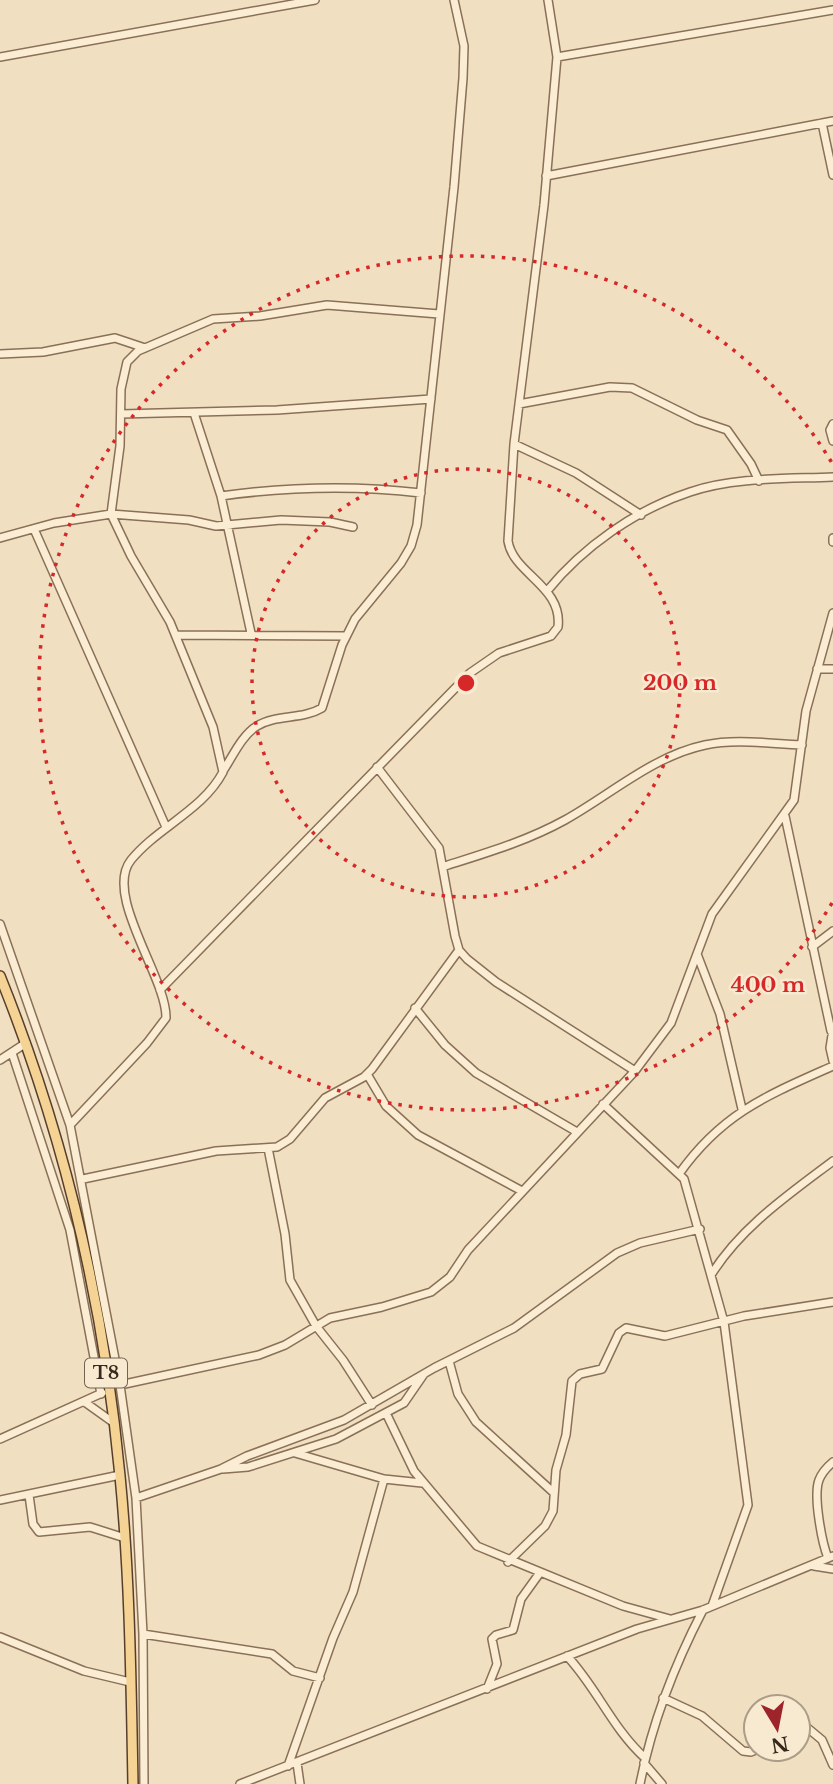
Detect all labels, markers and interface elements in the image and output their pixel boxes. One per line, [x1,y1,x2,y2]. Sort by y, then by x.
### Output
text: 200 m [643,670,717,696]
centre of rings [454,671,478,695]
text: 400 m [731,972,805,998]
road number: T8 [85,1358,127,1388]
north arrow [742,1693,812,1763]
text: N [769,1731,791,1757]

